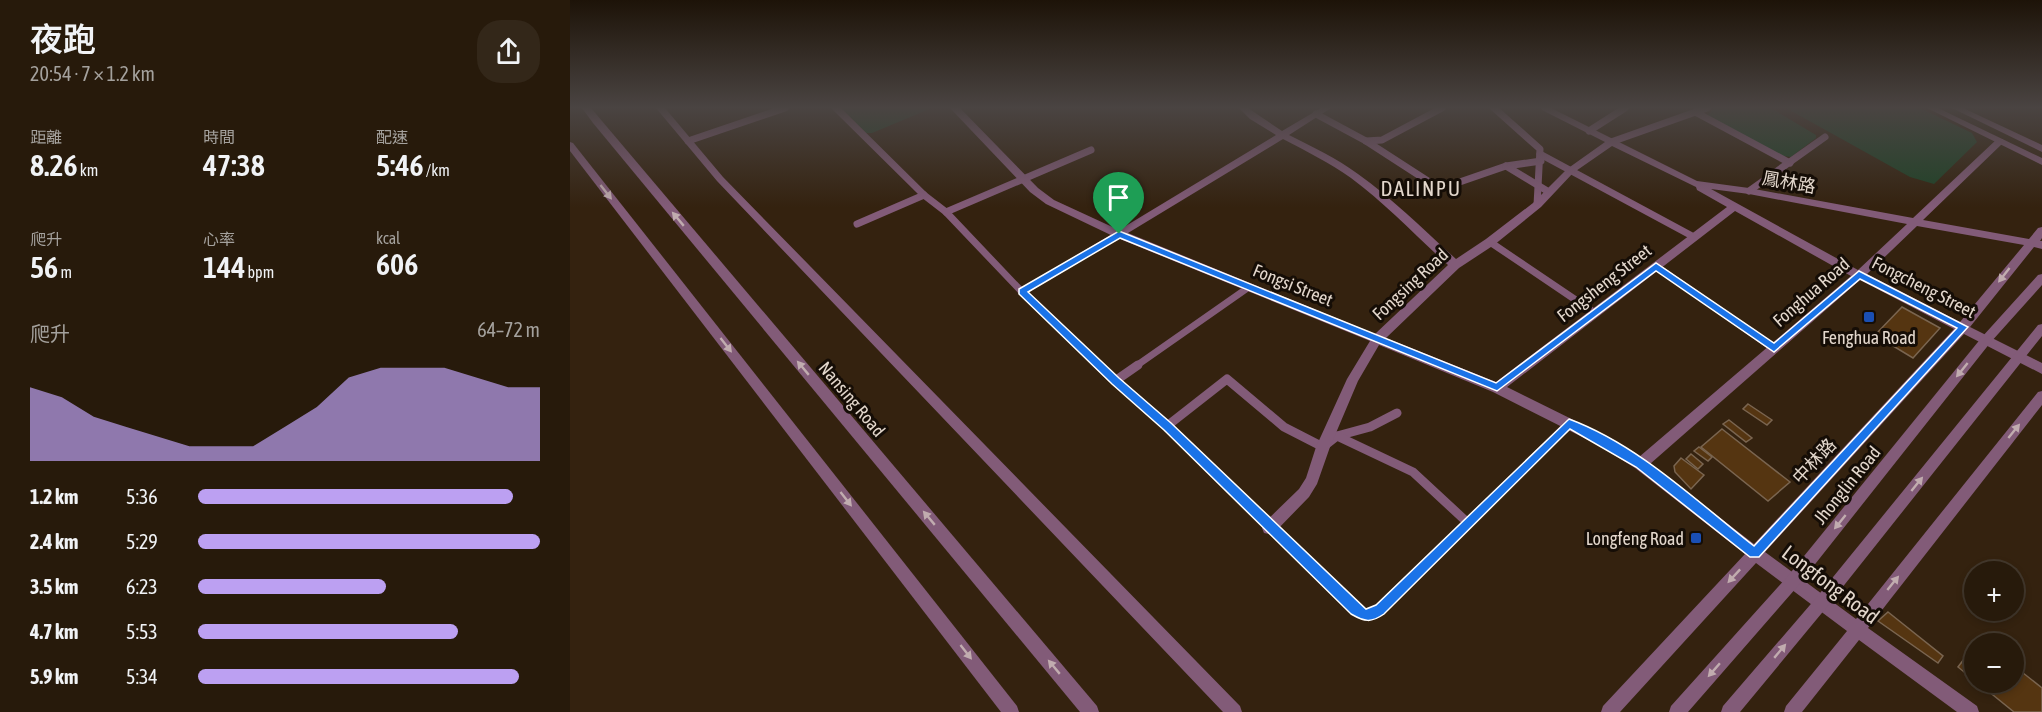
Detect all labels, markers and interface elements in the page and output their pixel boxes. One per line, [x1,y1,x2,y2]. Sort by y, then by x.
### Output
text: 夜跑 [30,20,96,58]
button: share [477,20,540,83]
text: 20:54 · 7 × 1.2 km [30,62,155,85]
text: 距離 [30,128,62,146]
text: 時間 [203,128,235,146]
text: 配速 [376,128,408,146]
text: 8.26 [30,148,78,182]
text: 47:38 [203,148,265,182]
text: 5:46 [376,148,424,182]
text: km [78,161,98,179]
text: /km [424,161,450,179]
street label: 鳳林路 [1761,167,1817,197]
pin [1093,172,1144,234]
district label: DALINPU [1380,176,1462,200]
icon: arrive [1102,181,1135,214]
one-way arrow [600,183,612,199]
one-way arrow [672,212,685,227]
text: kcal [376,229,400,247]
text: 爬升 [30,230,62,248]
text: 心率 [203,230,235,248]
street label: Fongsheng Street [1553,240,1655,326]
street label: Fongsing Road [1368,244,1452,324]
text: 606 [376,247,418,281]
text: 56 [30,250,58,284]
text: 144 [203,250,245,284]
street label: Fongcheng Street [1869,252,1979,322]
street label: Fonghua Road [1768,253,1854,331]
street label: Fongsi Street [1250,259,1336,311]
text: m [58,263,72,281]
text: bpm [245,263,274,281]
one-way arrow [1999,268,2011,283]
marker: Fenghua Road [1862,310,1876,324]
text: 64–72 m [477,318,540,341]
text: 爬升 [30,322,70,345]
place label: Fenghua Road [1822,327,1916,348]
one-way arrow [719,338,731,353]
street label: Nansing Road [815,357,889,441]
one-way arrow [797,360,810,376]
one-way arrow [1956,362,1969,378]
one-way arrow [2008,423,2020,438]
street label: 中林路 [1788,434,1840,488]
street label: Jhonglin Road [1809,442,1885,528]
one-way arrow [1910,477,1923,492]
text: 1.2 km [30,485,78,508]
text: 5:36 [126,485,158,508]
one-way arrow [840,491,853,507]
one-way arrow [922,510,935,526]
one-way arrow [1833,514,1846,530]
place label: Longfeng Road [1586,528,1684,549]
text: 2.4 km [30,530,78,553]
text: 5:29 [126,530,158,553]
marker: Longfeng Road [1689,531,1703,545]
street label: Longfong Road [1778,540,1884,628]
map controls [1964,561,2024,693]
button: + [1964,561,2024,621]
one-way arrow [1727,569,1741,583]
text: 3.5 km [30,575,78,598]
text: 6:23 [126,575,158,598]
one-way arrow [1886,575,1899,591]
text: 4.7 km [30,620,78,643]
text: 5:53 [126,620,158,643]
button: − [1964,633,2024,693]
one-way arrow [1774,643,1787,659]
one-way arrow [960,645,972,660]
one-way arrow [1048,660,1061,675]
one-way arrow [1707,662,1720,678]
text: 5.9 km [30,665,78,688]
text: 5:34 [126,665,158,688]

